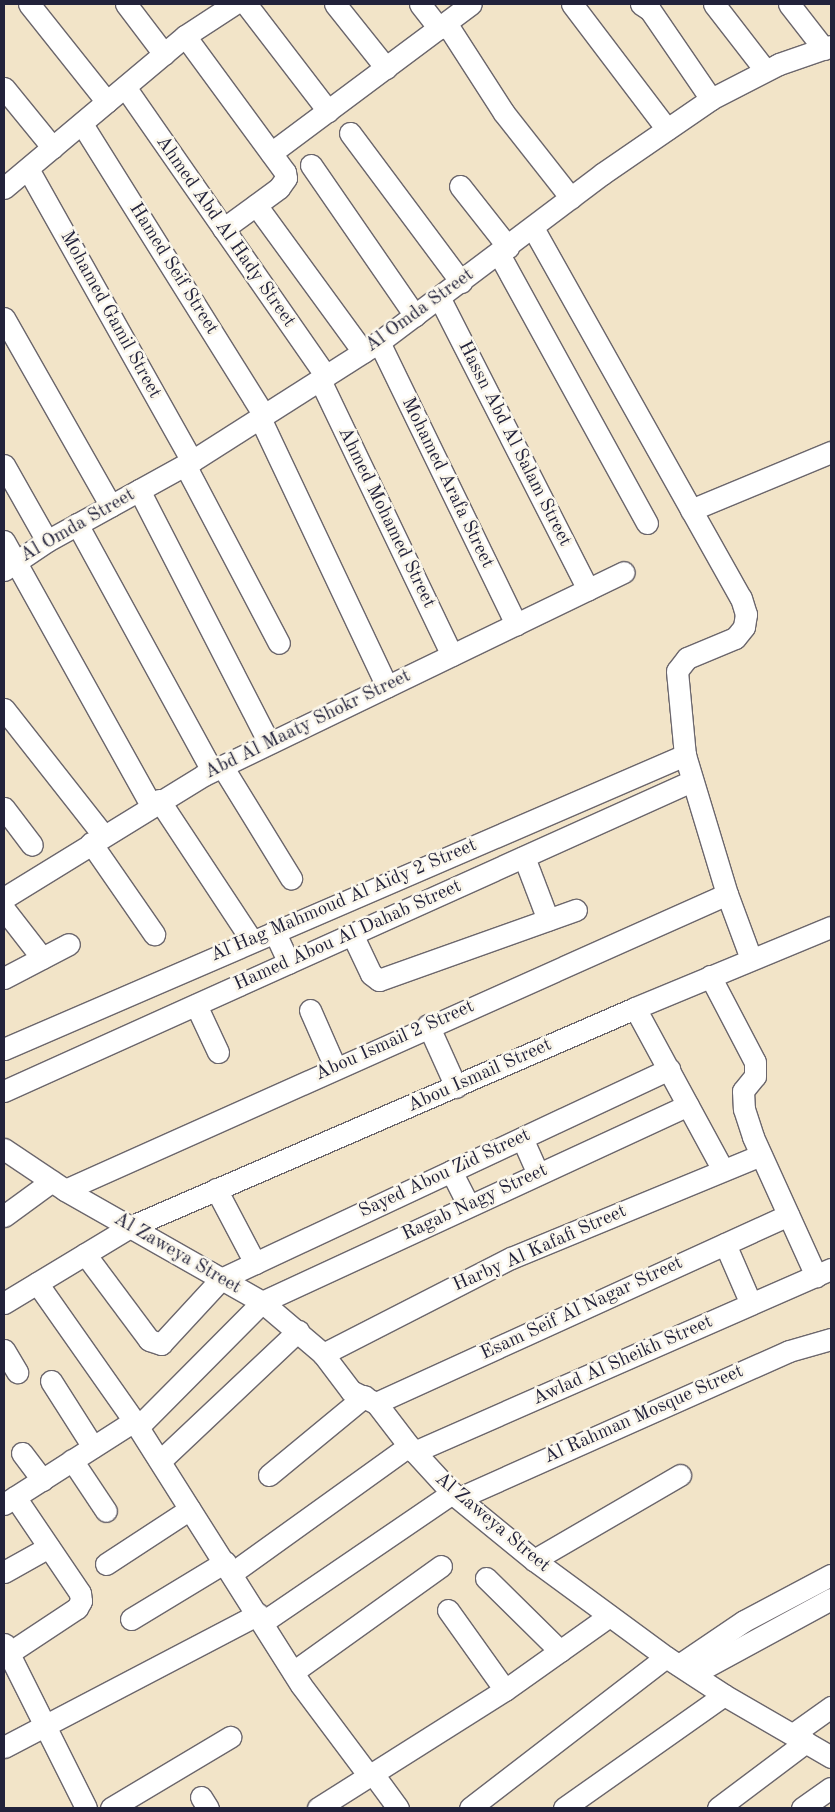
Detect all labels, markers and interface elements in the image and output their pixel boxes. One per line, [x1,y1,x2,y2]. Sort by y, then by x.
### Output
street label: Ahmed Abd Al Hady Street [150,132,300,332]
street label: Hamed Seif Street [123,199,223,339]
street label: Mohamed Gamil Street [54,227,166,403]
street label: Al Omda Street [361,264,479,358]
street label: Hassn Abd Al Salam Street [452,338,576,550]
street label: Mohamed Arafa Street [396,394,498,572]
street label: Ahmed Mohamed Street [332,424,440,612]
street label: Al Omda Street [17,484,139,568]
street label: Abd Al Maaty Shokr Street [201,665,415,785]
street label: Al Hag Mahmoud Al Aidy 2 Street [207,834,481,968]
street label: Hamed Abou Al Dahab Street [231,875,465,997]
street label: Abou Ismail 2 Street [312,996,478,1086]
street label: Abou Ismail Street [404,1034,556,1118]
street label: Sayed Abou Zid Street [356,1124,534,1224]
street label: Ragab Nagy Street [399,1159,551,1247]
street label: Harby Al Kafafi Street [450,1200,630,1298]
street label: Al Zaweya Street [109,1208,245,1300]
street label: Esam Seif Al Nagar Street [477,1252,687,1366]
street label: Awlad Al Sheikh Street [529,1311,717,1411]
street label: Al Rahman Mosque Street [541,1361,747,1469]
street label: Al Zaweya Street [430,1468,554,1578]

